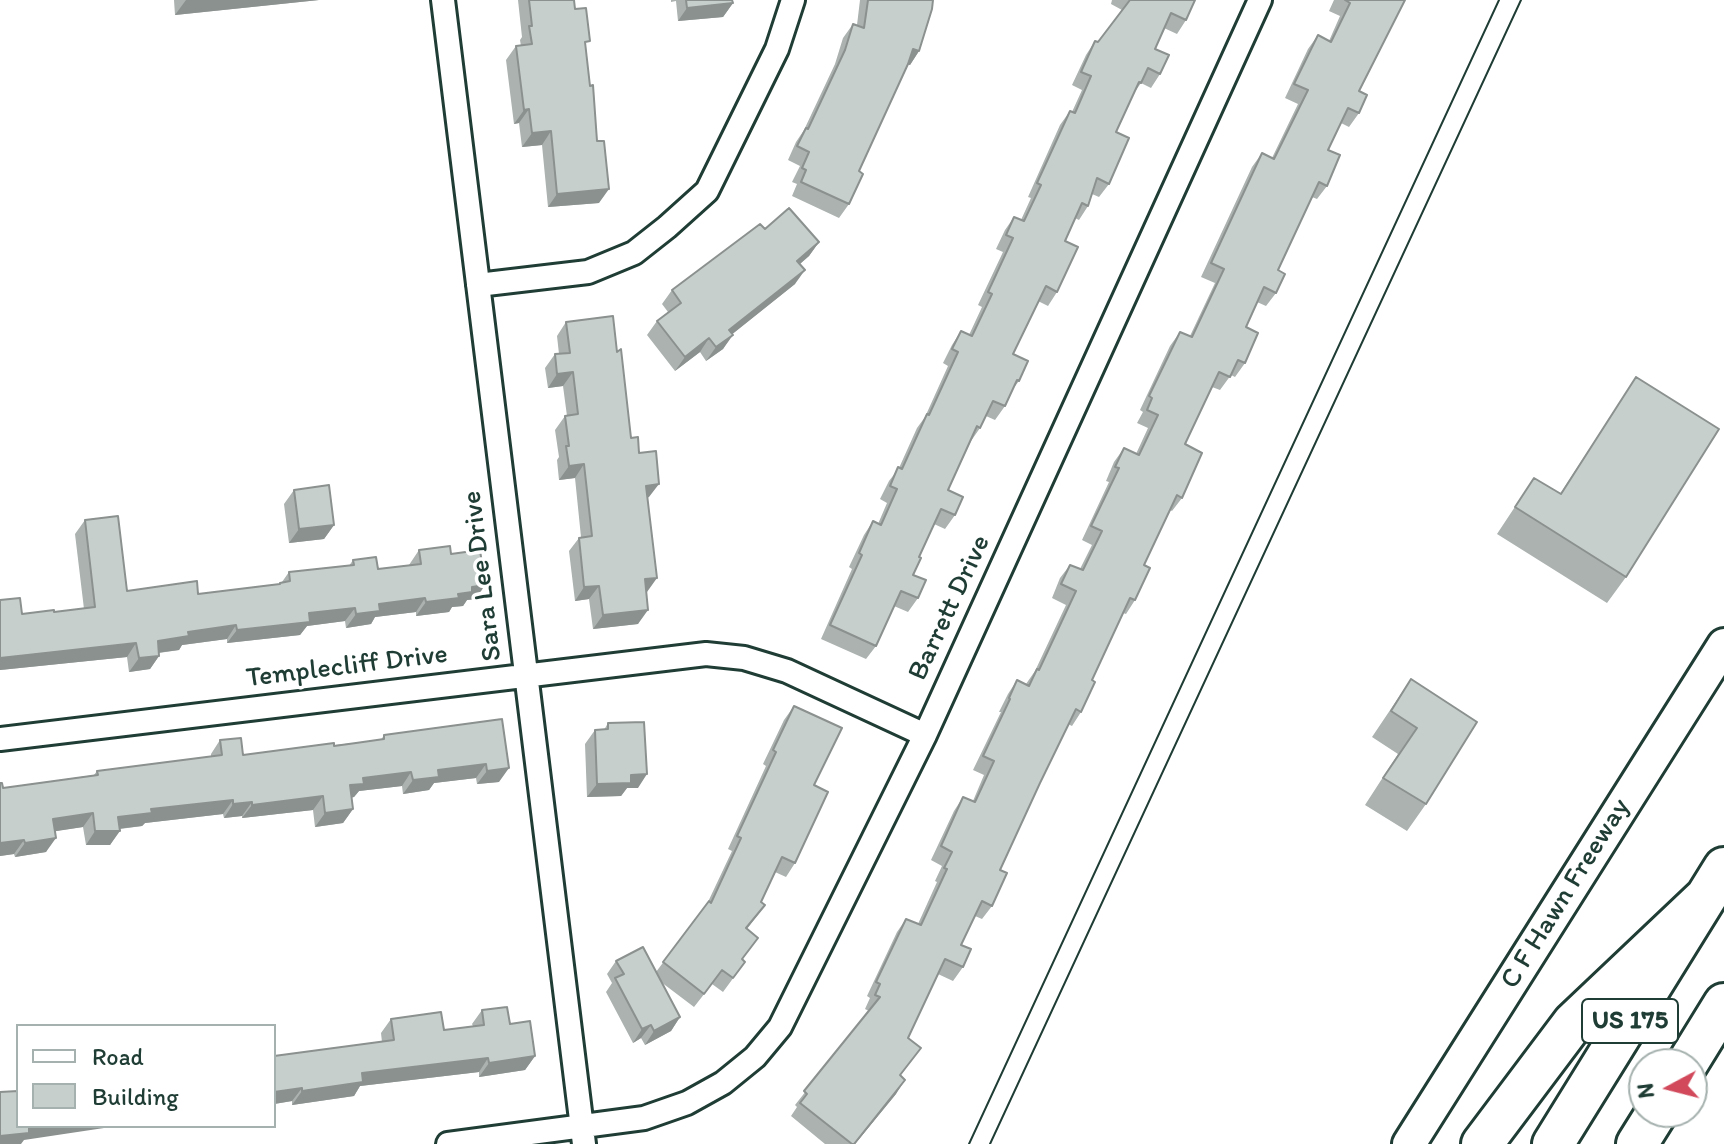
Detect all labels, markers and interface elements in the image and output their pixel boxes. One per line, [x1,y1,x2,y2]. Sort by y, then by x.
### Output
street label: Sara Lee Drive [456,489,510,663]
street label: Barrett Drive [902,530,998,686]
street label: Templecliff Drive [244,638,450,696]
street label: C F Hawn Freeway [1494,793,1638,995]
road number: US 175 [1582,999,1678,1043]
legend [16,1024,276,1128]
text: Road [92,1042,144,1071]
north arrow [1628,1048,1708,1128]
text: Building [92,1082,179,1111]
text: N [1631,1082,1660,1100]

